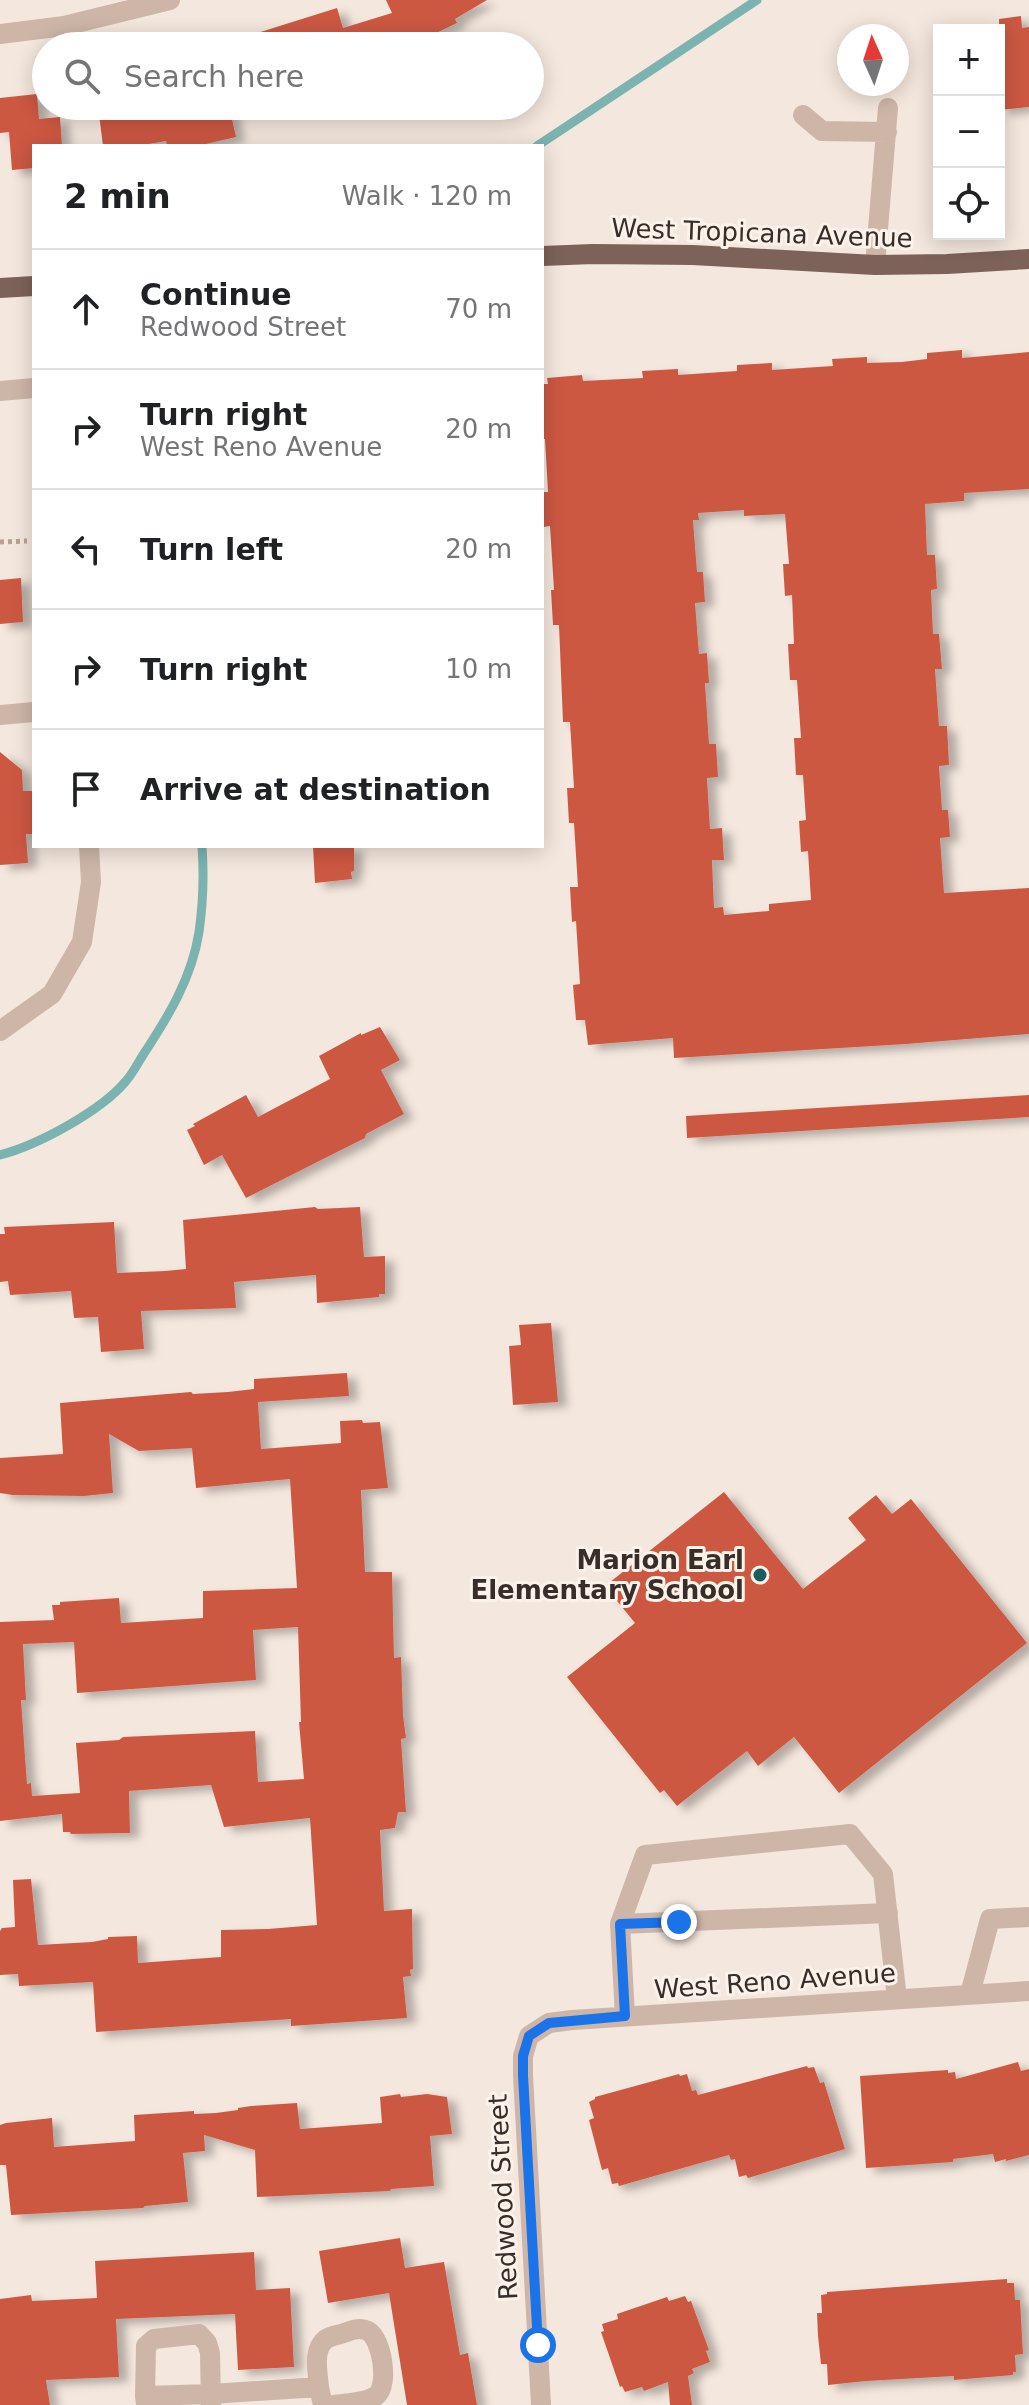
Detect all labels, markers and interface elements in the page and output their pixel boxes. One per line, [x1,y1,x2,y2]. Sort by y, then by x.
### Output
north arrow [837,24,909,96]
map controls [933,24,1005,240]
button: + [933,24,1005,96]
search box [32,32,544,120]
icon: search [60,54,104,98]
text: Search here [124,59,304,94]
button: − [933,96,1005,168]
button: locate [933,168,1005,240]
text: 2 min [64,176,171,216]
text: Walk · 120 m [342,181,512,211]
street label: West Tropicana Avenue [611,213,913,253]
text: Continue [140,277,292,312]
icon: ahead [64,287,108,331]
text: 70 m [445,294,512,324]
text: Redwood Street [140,312,346,342]
text: Turn right [140,397,307,432]
icon: right [64,407,108,451]
text: 20 m [445,414,512,444]
text: West Reno Avenue [140,432,382,462]
icon: left [64,527,108,571]
text: Turn left [140,532,283,567]
text: 20 m [445,534,512,564]
icon: right [64,647,108,691]
text: Turn right [140,652,307,687]
text: 10 m [445,654,512,684]
icon: arrive [64,767,108,811]
text: Arrive at destination [140,772,491,807]
place label: Marion Earl Elementary School [470,1545,744,1605]
marker: Marion Earl Elementary School [751,1566,769,1584]
route end [661,1904,697,1940]
street label: West Reno Avenue [653,1958,897,2004]
street label: Redwood Street [483,2093,523,2301]
route start [520,2327,556,2363]

